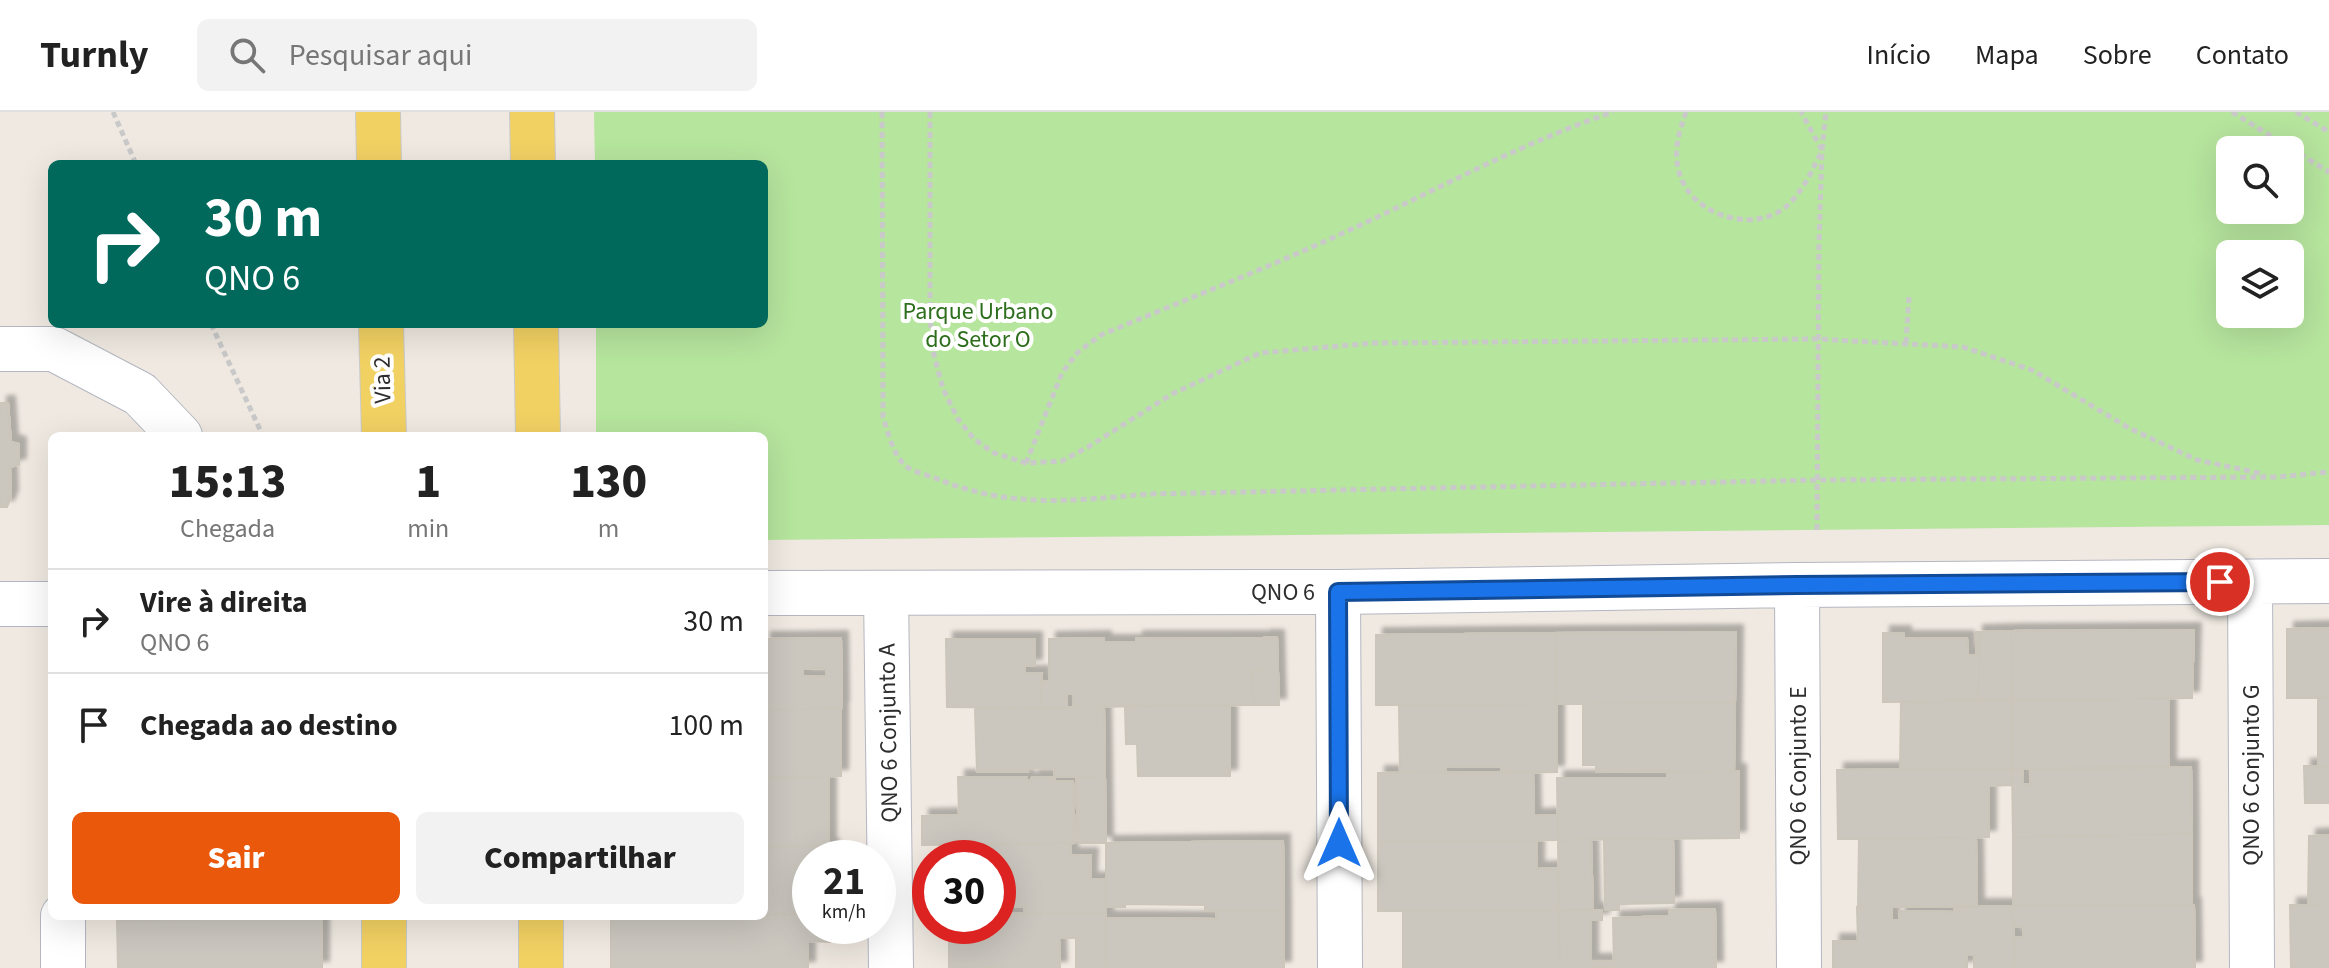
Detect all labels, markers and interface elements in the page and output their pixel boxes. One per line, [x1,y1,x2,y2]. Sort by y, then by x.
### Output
search box [197,19,757,91]
text: Turnly [40,28,149,82]
icon: search [225,33,269,77]
text: Pesquisar aqui [289,34,472,77]
text: Início [1867,35,1931,75]
text: Mapa [1975,35,2039,75]
text: Sobre [2083,35,2152,75]
text: Contato [2196,35,2289,75]
map controls [2216,136,2304,328]
button: search [2216,136,2304,224]
text: 30 m [204,179,322,258]
icon: right [72,192,176,296]
button: layers [2216,240,2304,328]
text: QNO 6 [204,253,300,304]
park label: Parque Urbano do Setor O [903,294,1053,357]
street label: Via 2 [365,356,400,404]
text: 15:13 [169,448,286,516]
text: 1 [415,448,441,516]
text: 130 [570,448,647,516]
text: Chegada [180,510,275,547]
text: min [407,510,449,547]
text: m [598,510,619,547]
pin [2186,548,2254,616]
icon: arrive [2198,560,2242,604]
street label: QNO 6 [1251,575,1315,610]
text: Vire à direita [140,581,308,624]
icon: right [72,599,116,643]
text: 30 m [683,600,744,643]
text: QNO 6 [140,624,209,661]
street label: QNO 6 Conjunto A [869,643,908,823]
street label: QNO 6 Conjunto G [2234,684,2269,866]
street label: QNO 6 Conjunto E [1781,686,1816,866]
icon: arrive [72,703,116,747]
text: Chegada ao destino [140,704,398,747]
text: 100 m [668,704,744,747]
position arrow [1297,801,1381,885]
button: Sair [72,812,400,904]
button: Compartilhar [416,812,744,904]
speed limit sign: 30 [912,840,1016,944]
text: 21 [823,853,865,910]
text: km/h [822,898,866,926]

